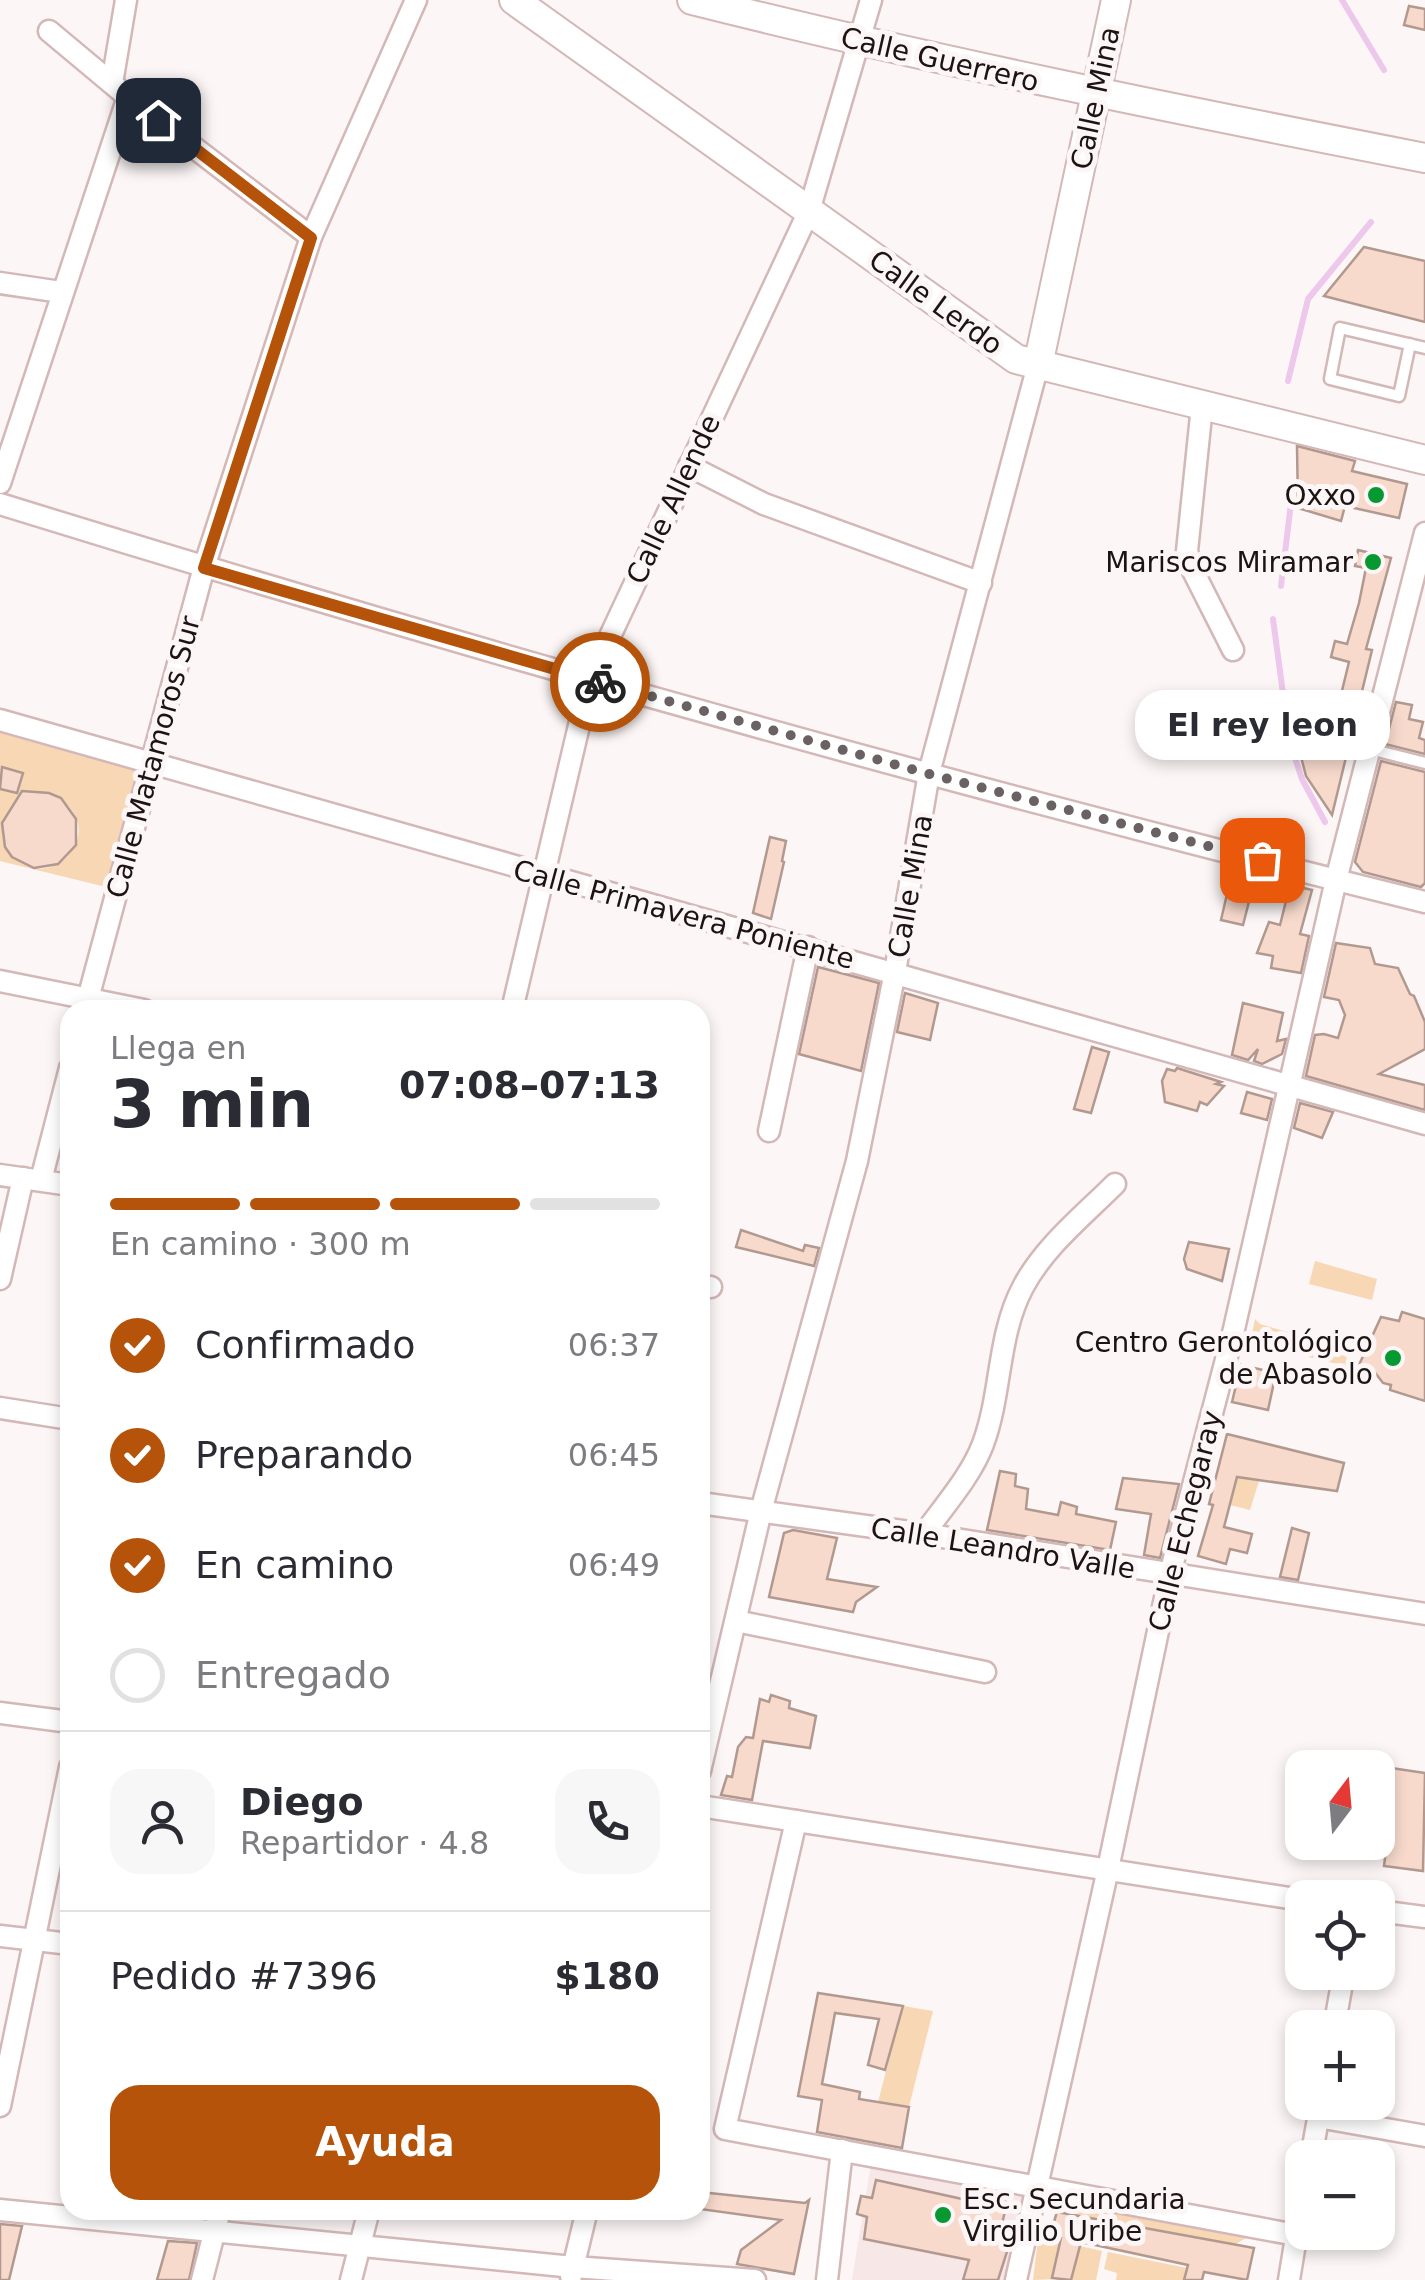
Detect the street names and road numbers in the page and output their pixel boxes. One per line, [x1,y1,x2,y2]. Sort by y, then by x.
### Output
street label: Calle Guerrero [838,21,1042,98]
street label: Calle Mina [1064,24,1127,173]
street label: Calle Lerdo [863,243,1009,362]
street label: Calle Allende [620,409,727,589]
street label: Calle Matamoros Sur [100,612,207,902]
street label: Calle Mina [882,812,939,960]
street label: Calle Primavera Poniente [510,853,858,976]
street label: Calle Echegaray [1142,1407,1229,1635]
street label: Calle Leandro Valle [868,1511,1137,1586]

